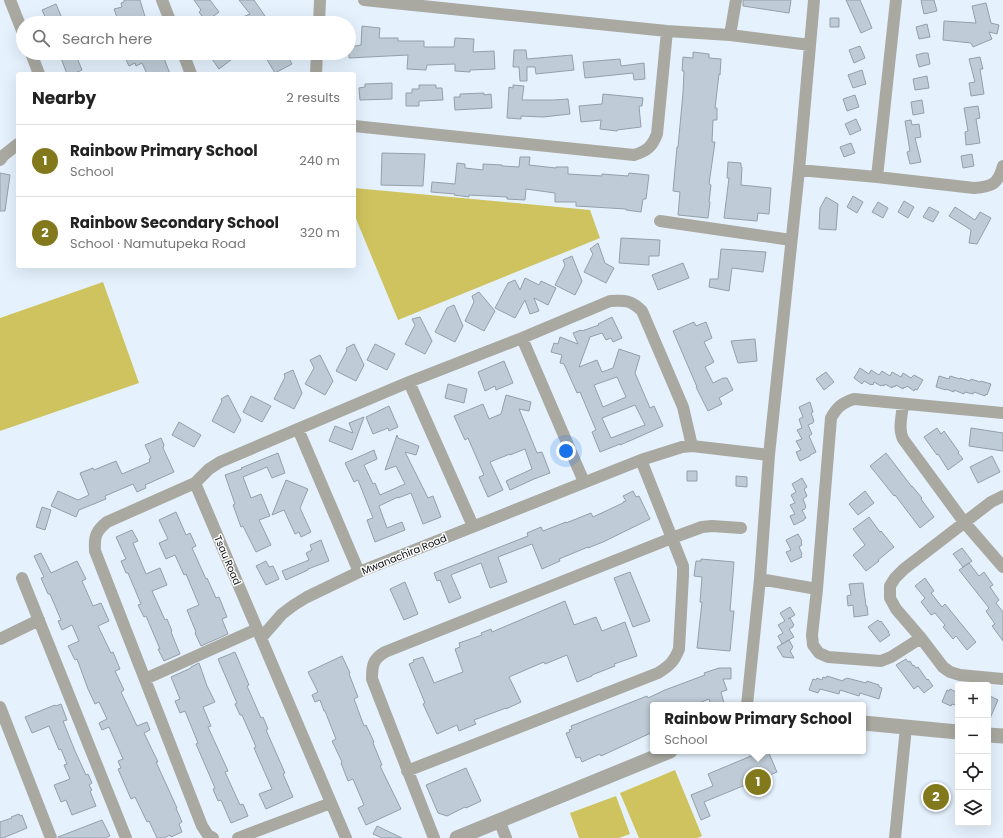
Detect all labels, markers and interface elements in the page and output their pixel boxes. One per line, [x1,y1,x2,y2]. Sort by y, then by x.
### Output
search box [16,16,356,60]
icon: search [30,27,52,49]
text: Search here [62,28,152,49]
text: Nearby [32,86,96,110]
text: 2 results [286,88,340,107]
text: Rainbow Primary School [70,140,258,161]
text: 1 [43,151,47,170]
text: 240 m [299,151,340,170]
text: School [70,162,114,181]
text: Rainbow Secondary School [70,212,279,233]
text: 2 [41,223,49,242]
text: 320 m [300,223,340,242]
text: School · Namutupeka Road [70,234,246,253]
your location [556,441,576,461]
street label: Mwanachira Road [359,530,449,578]
street label: Tsau Road [210,533,245,587]
map controls [955,682,991,826]
button: + [955,682,991,718]
popup [650,702,866,754]
text: Rainbow Primary School [664,708,852,729]
button: − [955,718,991,754]
text: School [664,730,708,749]
button: locate [955,754,991,790]
pin: 1 [745,767,771,797]
pin: 2 [923,782,949,812]
button: layers [955,790,991,826]

